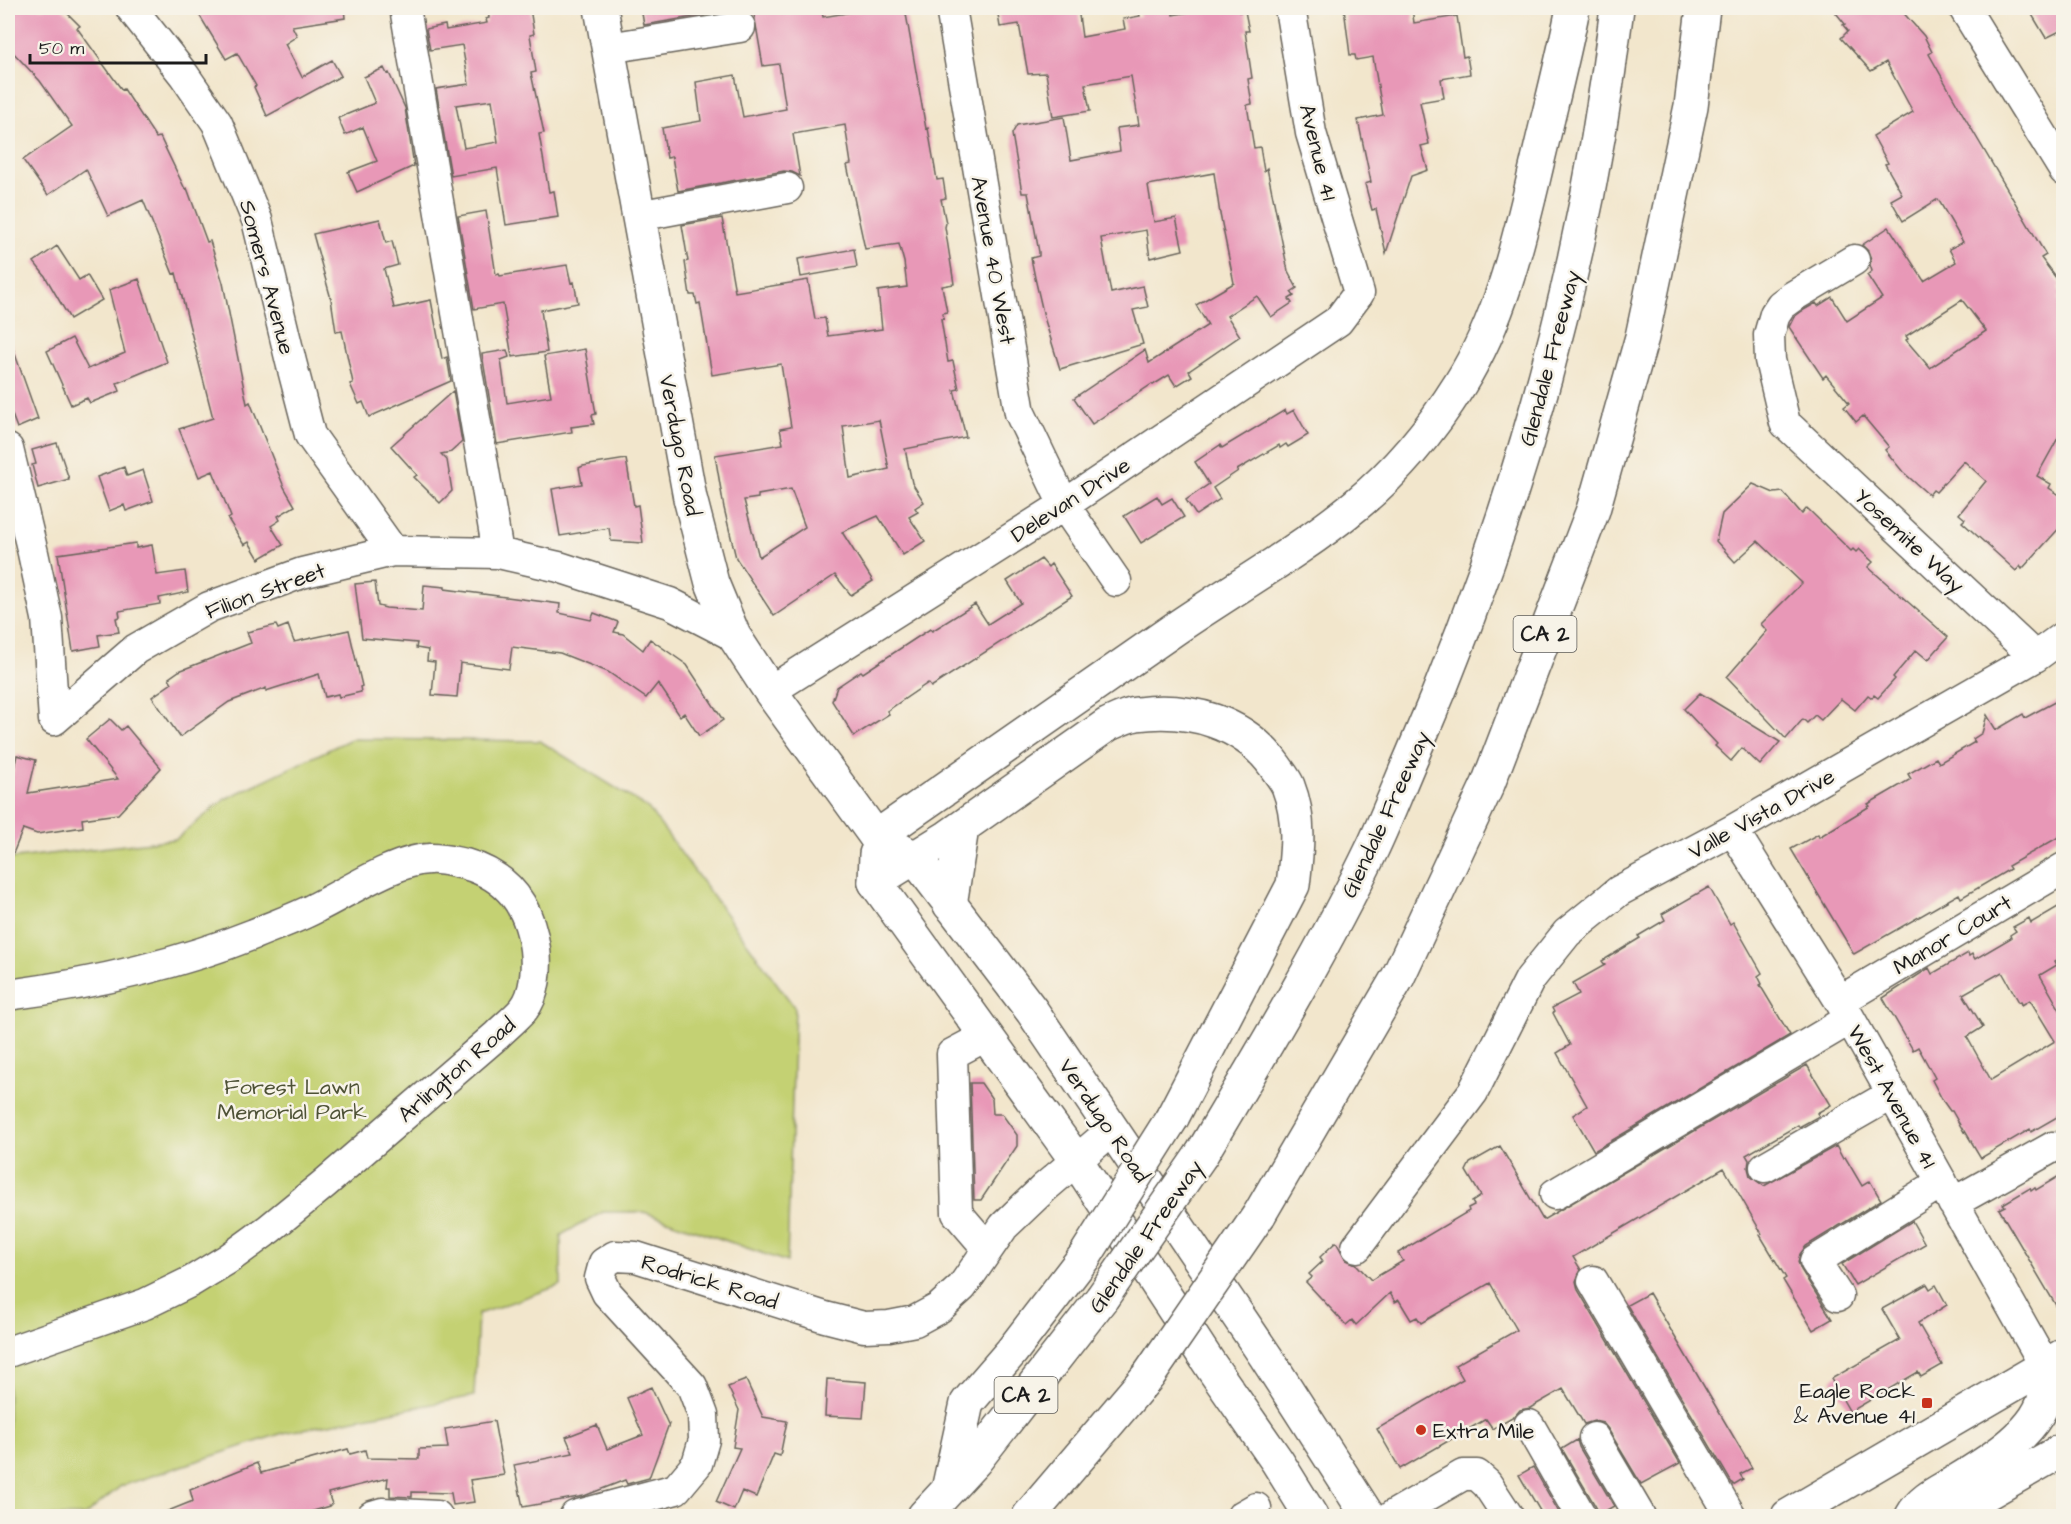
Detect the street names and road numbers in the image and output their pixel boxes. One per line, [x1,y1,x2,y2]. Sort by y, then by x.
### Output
street label: Avenue 41 [1291,101,1344,204]
street label: Avenue 40 West [962,174,1023,347]
street label: Somers Avenue [231,197,302,358]
street label: Glendale Freeway [1512,267,1590,450]
street label: Verdugo Road [650,372,708,519]
street label: Delevan Drive [1005,450,1137,551]
street label: Yosemite Way [1846,482,1971,601]
street label: Filion Street [201,555,330,627]
road number: CA 2 [1514,616,1576,652]
street label: Glendale Freeway [1334,726,1439,903]
street label: Valle Vista Drive [1683,761,1840,867]
street label: Manor Court [1887,887,2018,983]
street label: Arlington Road [391,1010,523,1131]
street label: West Avenue 41 [1839,1019,1944,1174]
street label: Verdugo Road [1050,1053,1157,1189]
street label: Glendale Freeway [1082,1154,1212,1320]
street label: Rodrick Road [637,1247,782,1318]
road number: CA 2 [994,1377,1058,1413]

